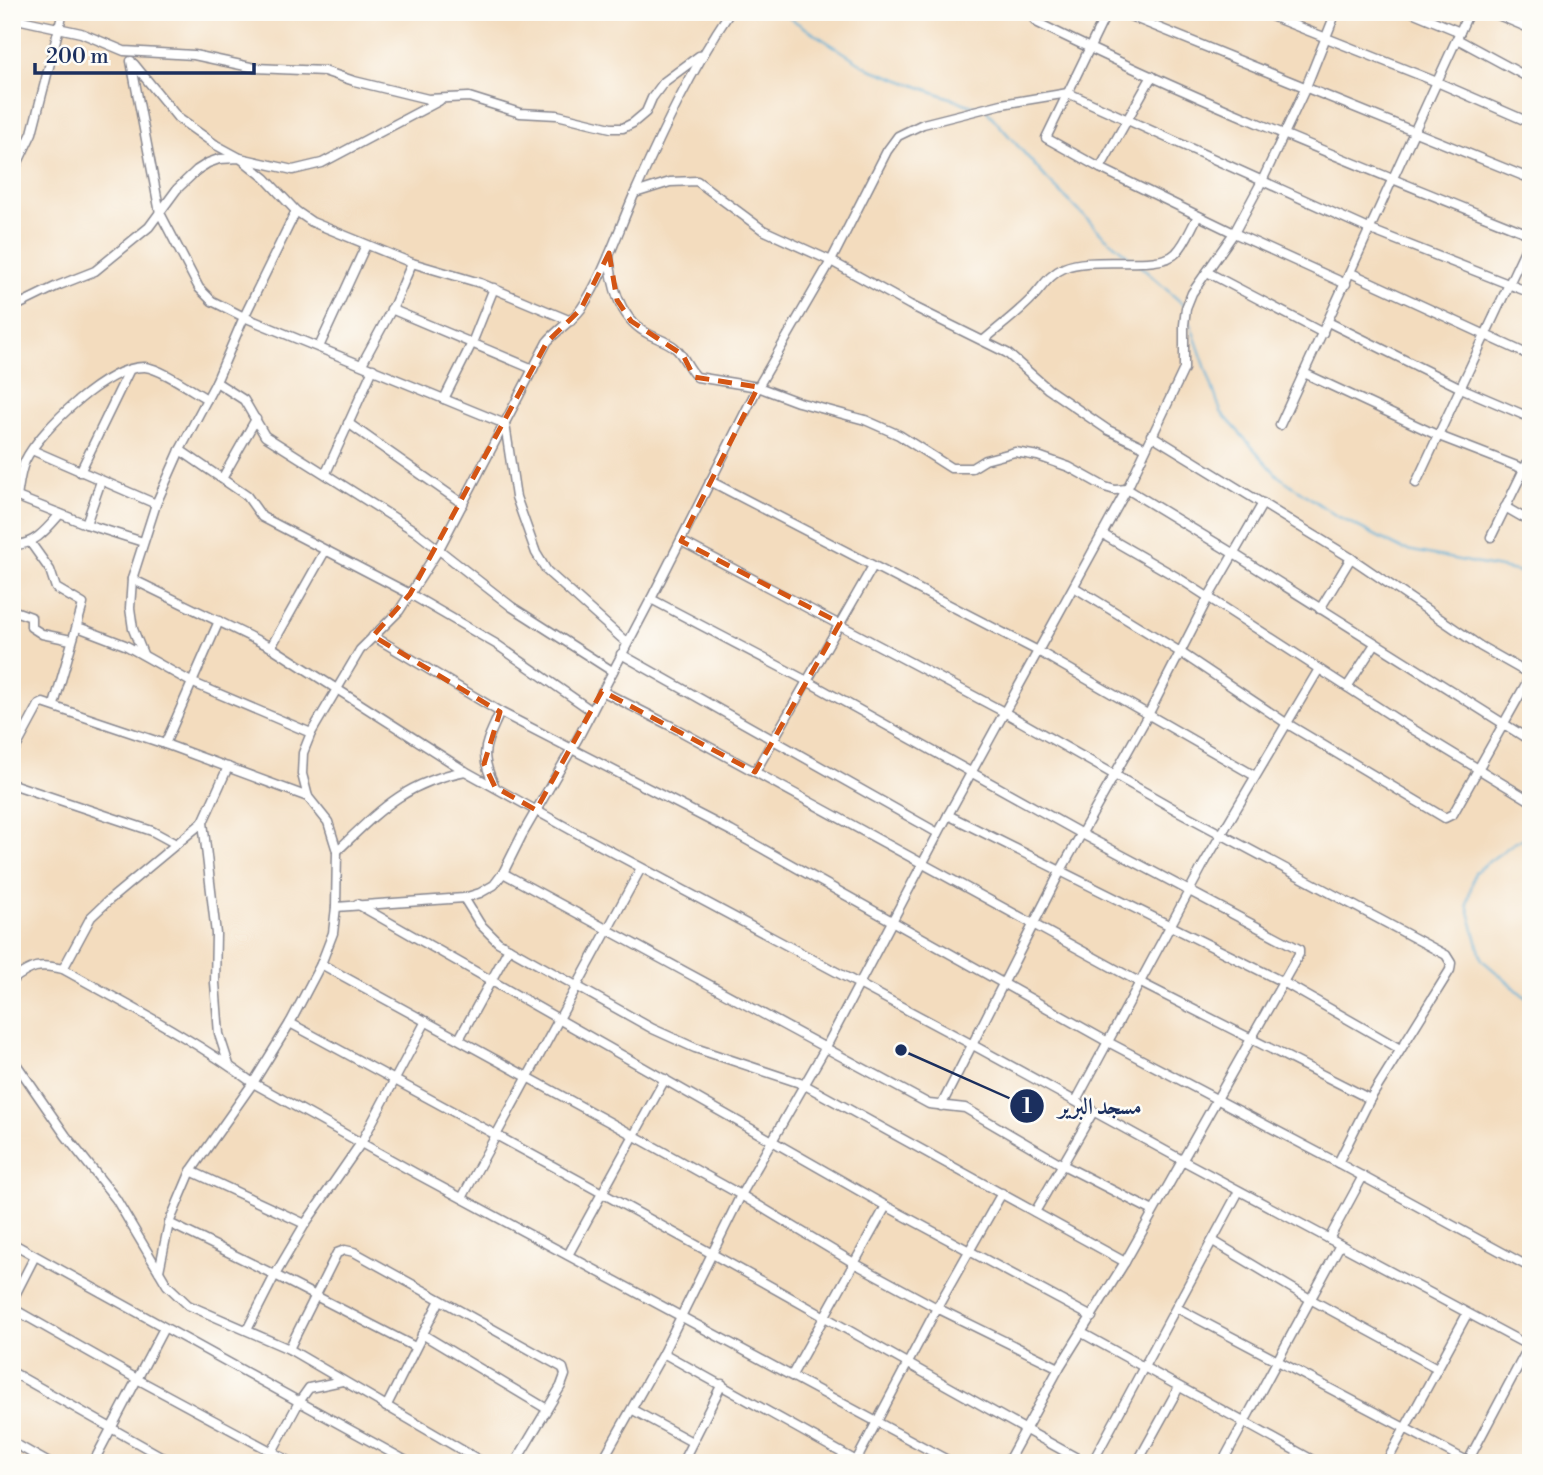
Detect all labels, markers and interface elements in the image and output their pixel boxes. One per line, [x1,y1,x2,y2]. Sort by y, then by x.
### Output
scale bar [35,32,254,76]
text: 200 m [46,44,109,70]
callout: مسجد البرير [1009,1084,1156,1128]
text: مسجد البرير [1055,1093,1142,1121]
text: 1 [1022,1094,1032,1120]

